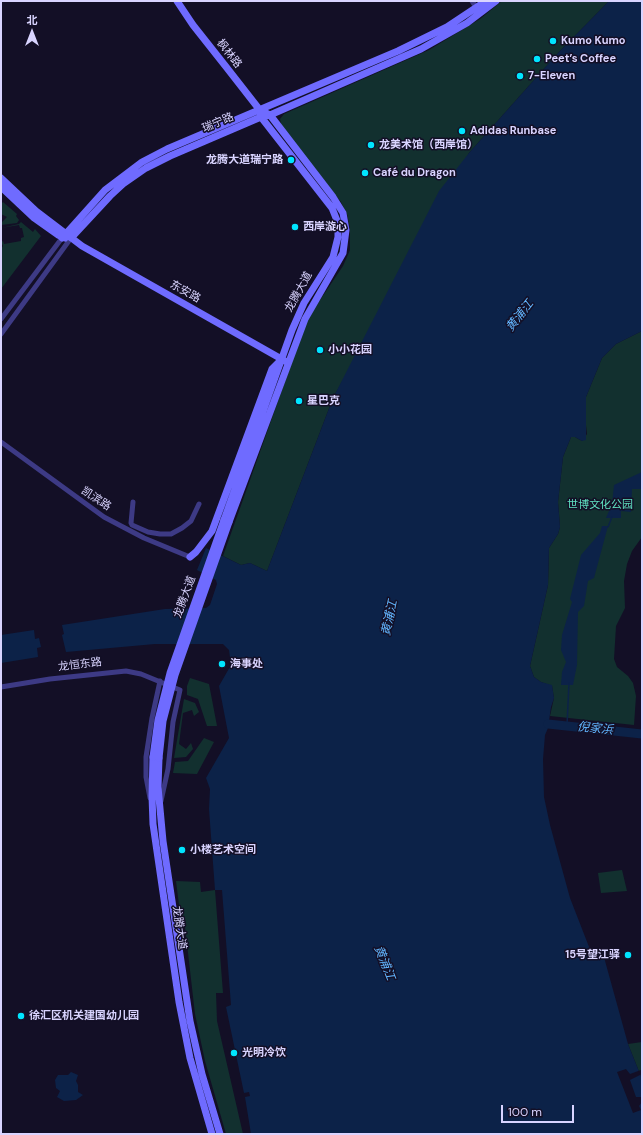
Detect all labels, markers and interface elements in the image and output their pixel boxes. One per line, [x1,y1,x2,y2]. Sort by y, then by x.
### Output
north arrow [12,12,52,52]
text: 北 [27,13,38,27]
place label: Kumo Kumo [561,34,625,48]
marker: Kumo Kumo [548,36,558,46]
street label: 枫林路 [214,37,244,71]
place label: Peet’s Coffee [545,52,616,66]
marker: Peet’s Coffee [532,54,542,64]
place label: 7-Eleven [528,69,575,83]
marker: 7-Eleven [515,71,525,81]
street label: 瑞宁路 [200,110,236,136]
place label: Adidas Runbase [470,124,556,138]
marker: Adidas Runbase [457,126,467,136]
place label: 龙美术馆（西岸馆） [379,138,478,152]
marker: 龙美术馆（西岸馆） [366,140,376,150]
place label: 龙腾大道瑞宁路 [206,153,283,167]
marker: 龙腾大道瑞宁路 [286,155,296,165]
place label: Café du Dragon [373,166,456,180]
marker: Café du Dragon [360,168,370,178]
place label: 西岸漩心 [303,220,347,234]
marker: 西岸漩心 [290,222,300,232]
street label: 龙腾大道 [283,270,315,314]
street label: 东安路 [167,278,203,306]
water label: 黄浦江 [503,297,537,335]
place label: 小小花园 [328,343,372,357]
marker: 小小花园 [315,345,325,355]
place label: 星巴克 [307,394,340,408]
marker: 星巴克 [294,396,304,406]
street label: 凯滨路 [79,484,113,514]
park label: 世博文化公园 [567,498,633,512]
street label: 龙腾大道 [171,574,199,620]
water label: 黄浦江 [379,599,401,637]
street label: 龙恒东路 [57,656,103,674]
place label: 海事处 [230,657,263,671]
marker: 海事处 [217,659,227,669]
water label: 倪家浜 [576,720,614,738]
place label: 小楼艺术空间 [190,843,256,857]
marker: 小楼艺术空间 [177,845,187,855]
street label: 龙腾大道 [169,905,189,951]
water label: 黄浦江 [371,944,397,982]
place label: 15号望江驿 [565,948,620,962]
marker: 15号望江驿 [623,950,633,960]
place label: 徐汇区机关建国幼儿园 [29,1009,139,1023]
marker: 徐汇区机关建国幼儿园 [16,1011,26,1021]
place label: 光明冷饮 [242,1046,286,1060]
marker: 光明冷饮 [229,1048,239,1058]
scale bar [503,1097,576,1123]
text: 100 m [508,1104,542,1120]

